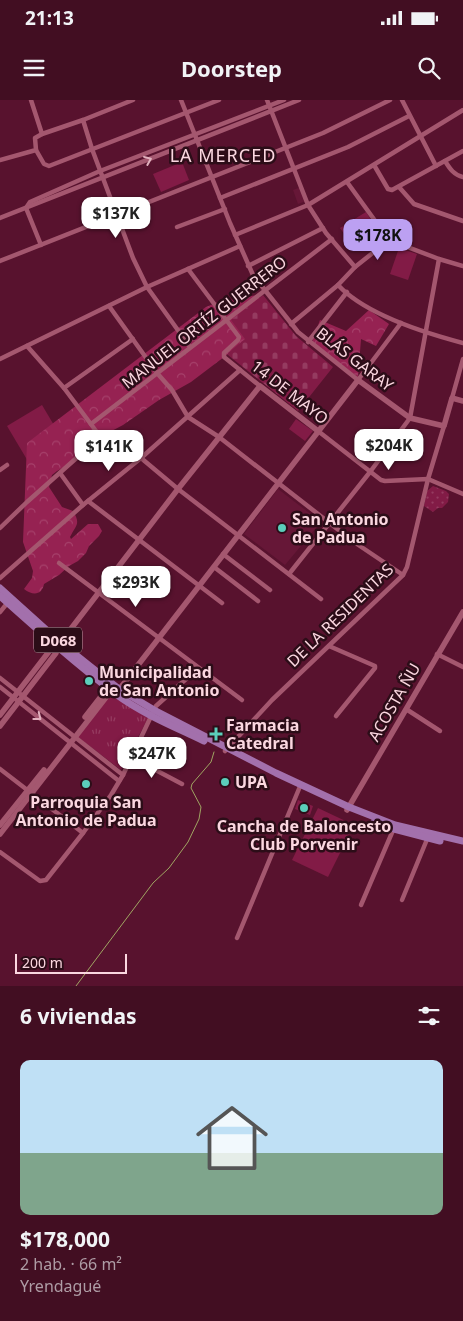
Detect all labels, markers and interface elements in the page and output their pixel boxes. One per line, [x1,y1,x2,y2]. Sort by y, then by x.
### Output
text: 21:13 [25,5,74,31]
text: Doorstep [181,53,282,83]
icon: menu [20,54,48,82]
icon: search [415,54,443,82]
district label: LA MERCED [170,143,276,167]
one-way arrow [143,155,151,165]
pin: $137K [81,196,151,239]
text: $137K [92,202,140,224]
pin: $178K [343,219,413,261]
text: $178K [354,224,402,246]
street label: MANUEL ORTÍZ GUERRERO [117,251,291,393]
street label: BLÁS GARAY [312,322,399,397]
street label: 14 DE MAYO [247,355,333,429]
pin: $204K [354,428,424,471]
pin: $141K [74,430,144,472]
text: $204K [365,434,413,456]
text: $141K [85,435,133,457]
place label: San Antonio de Padua [292,508,389,548]
marker: San Antonio de Padua [276,522,288,534]
street label: DE LA RESIDENTAS [282,558,398,672]
pin: $293K [101,566,171,608]
text: $293K [112,571,160,593]
road number: D068 [34,628,82,652]
street label: ACOSTA ÑU [363,659,425,745]
place label: Municipalidad de San Antonio [99,661,219,701]
marker: Municipalidad de San Antonio [83,675,95,687]
one-way arrow [32,711,41,719]
place label: Farmacia Catedral [226,714,299,754]
marker: Farmacia Catedral [210,728,222,740]
pin: $247K [117,736,187,779]
text: $247K [128,742,176,764]
place label: UPA [235,771,268,793]
marker: UPA [219,776,231,788]
marker: Parroquia San Antonio de Padua [80,778,92,790]
place label: Parroquia San Antonio de Padua [15,791,157,831]
marker: Cancha de Baloncesto Club Porvenir [298,802,310,814]
place label: Cancha de Baloncesto Club Porvenir [217,815,391,855]
scale bar [15,951,128,974]
text: 200 m [22,953,63,972]
text: 6 viviendas [20,1002,137,1030]
icon: filters [415,1002,443,1030]
icon: home [187,1093,277,1183]
text: $178,000 [20,1225,110,1253]
text: 2 hab. · 66 m² [20,1253,122,1275]
text: Yrendagué [20,1275,101,1297]

